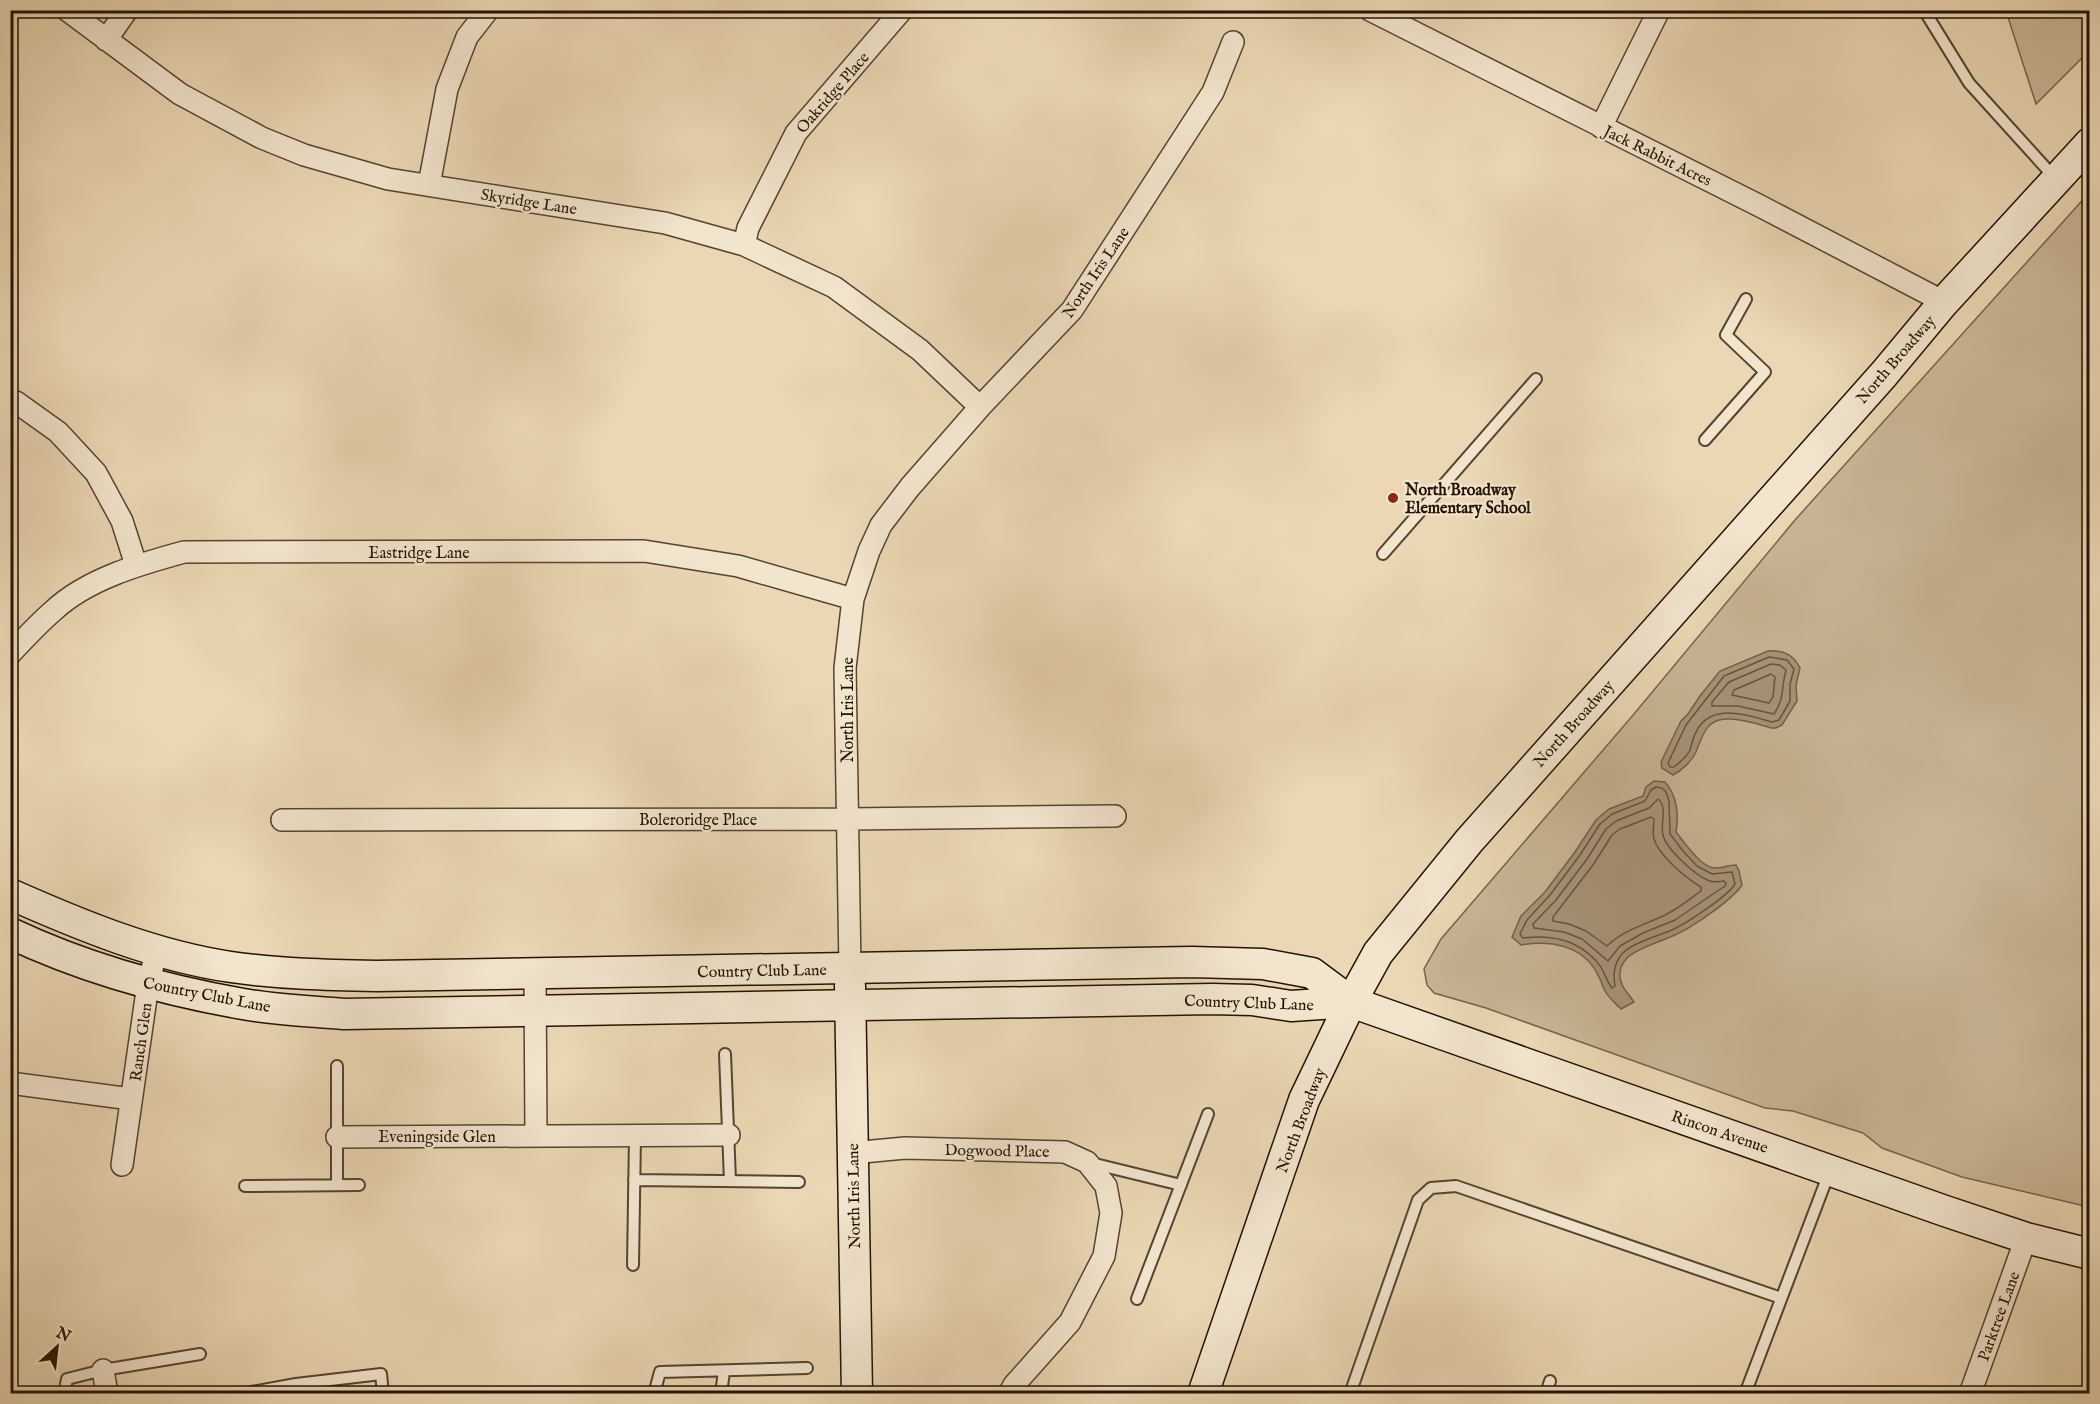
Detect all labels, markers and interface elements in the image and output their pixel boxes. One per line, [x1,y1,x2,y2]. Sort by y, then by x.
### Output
street label: Oakridge Place [793,48,874,138]
street label: Jack Rabbit Acres [1598,121,1715,192]
street label: Skyridge Lane [479,186,578,220]
street label: North Iris Lane [1059,224,1134,323]
street label: North Broadway [1853,312,1941,409]
place label: North Broadway Elementary School [1404,481,1531,519]
marker: North Broadway Elementary School [1386,491,1400,505]
street label: Eastridge Lane [368,544,470,564]
street label: North Iris Lane [839,657,859,763]
street label: North Broadway [1530,676,1619,772]
street label: Boleroridge Place [639,811,757,831]
street label: Country Club Lane [697,961,827,983]
street label: Country Club Lane [141,974,272,1018]
street label: Country Club Lane [1184,992,1314,1016]
street label: Ranch Glen [127,1001,157,1083]
street label: North Broadway [1273,1065,1331,1176]
street label: Rincon Avenue [1668,1107,1770,1159]
street label: Eveningside Glen [378,1128,496,1148]
street label: Dogwood Place [944,1141,1050,1163]
street label: North Iris Lane [844,1143,866,1249]
street label: Parktree Lane [1974,1269,2025,1364]
north arrow [27,1317,87,1377]
text: N [51,1323,74,1348]

